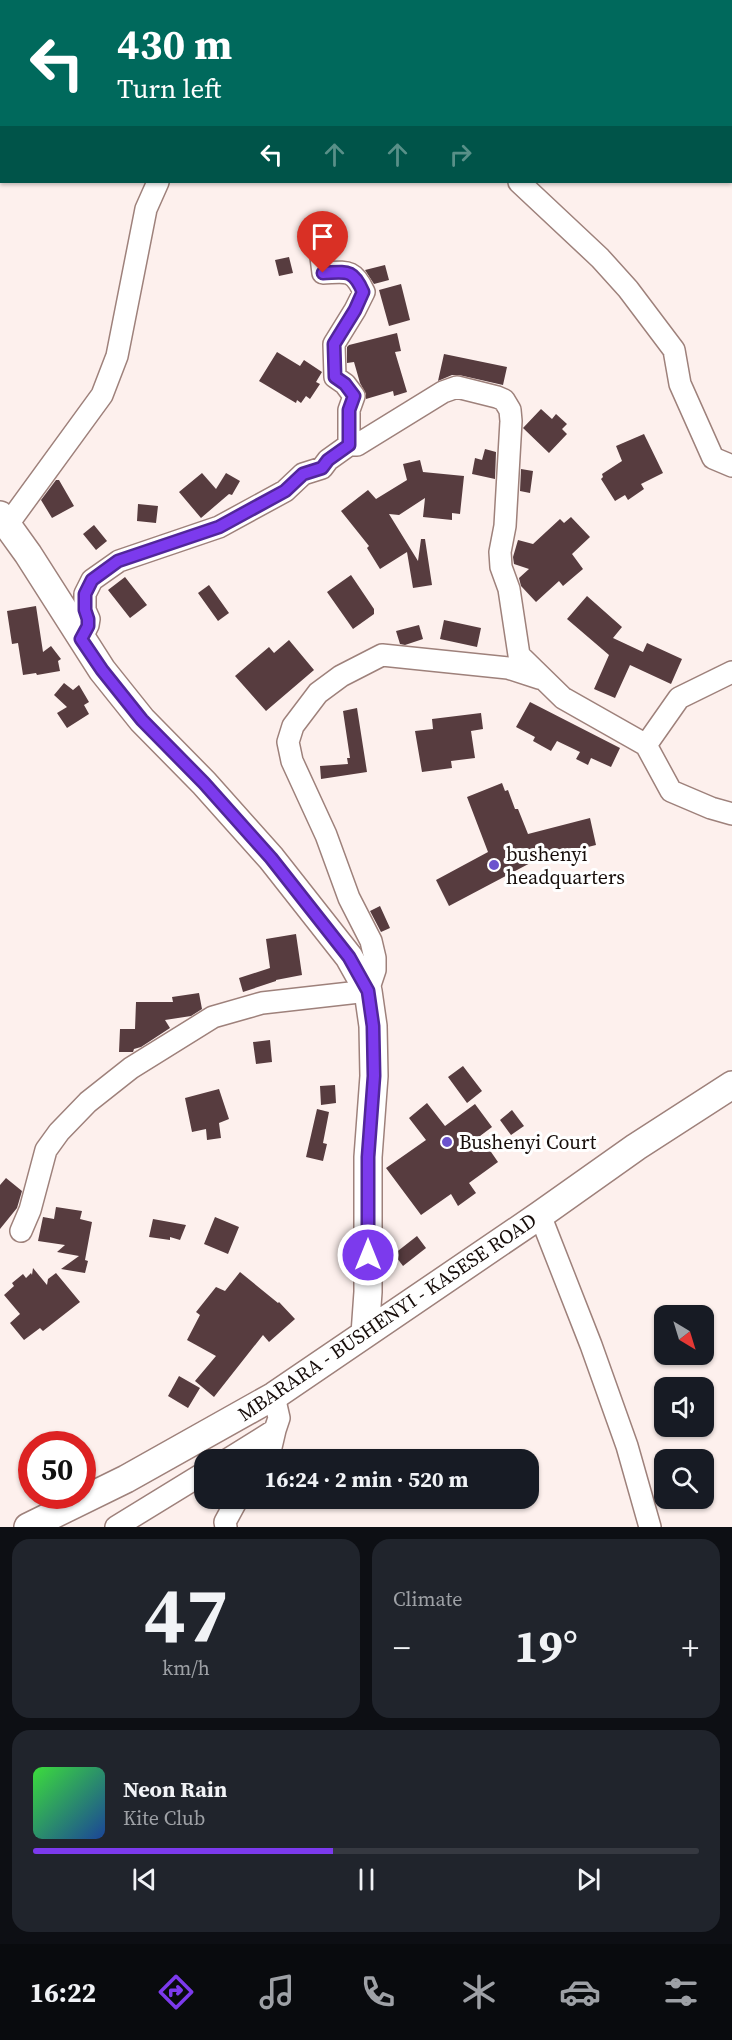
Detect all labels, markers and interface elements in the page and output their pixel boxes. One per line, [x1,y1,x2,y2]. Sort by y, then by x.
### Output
text: 430 m [117,15,232,73]
icon: left [18,24,96,102]
text: Turn left [117,70,221,107]
icon: left [255,138,288,171]
icon: ahead [318,138,351,171]
icon: ahead [381,138,414,171]
icon: right [444,138,477,171]
pin [297,211,348,273]
icon: arrive [306,220,339,253]
place label: bushenyi headquarters [506,840,625,891]
marker: bushenyi headquarters [487,858,501,872]
place label: Bushenyi Court [459,1128,597,1156]
marker: Bushenyi Court [440,1135,454,1149]
street label: MBARARA - BUSHENYI - KASESE ROAD [232,1206,542,1428]
position arrow [336,1223,400,1287]
north arrow [654,1305,714,1365]
map controls [654,1305,714,1509]
button: sound [654,1377,714,1437]
speed limit sign: 50 [18,1431,96,1509]
button: search [654,1449,714,1509]
text: 16:24 · 2 min · 520 m [265,1464,468,1494]
text: 47 [144,1561,228,1668]
text: Climate [393,1585,462,1613]
text: 19° [514,1615,578,1677]
text: − [393,1625,411,1670]
text: + [681,1625,699,1670]
text: km/h [162,1654,210,1682]
text: Neon Rain [123,1774,227,1804]
text: Kite Club [123,1804,205,1832]
icon: previous [128,1863,161,1896]
icon: pause [350,1863,383,1896]
icon: next [572,1863,605,1896]
icon: directions [155,1971,197,2013]
icon: music [256,1971,298,2013]
icon: phone [357,1971,399,2013]
icon: climate [458,1971,500,2013]
icon: car [559,1971,601,2013]
icon: filters [660,1971,702,2013]
text: 16:22 [30,1974,96,2011]

